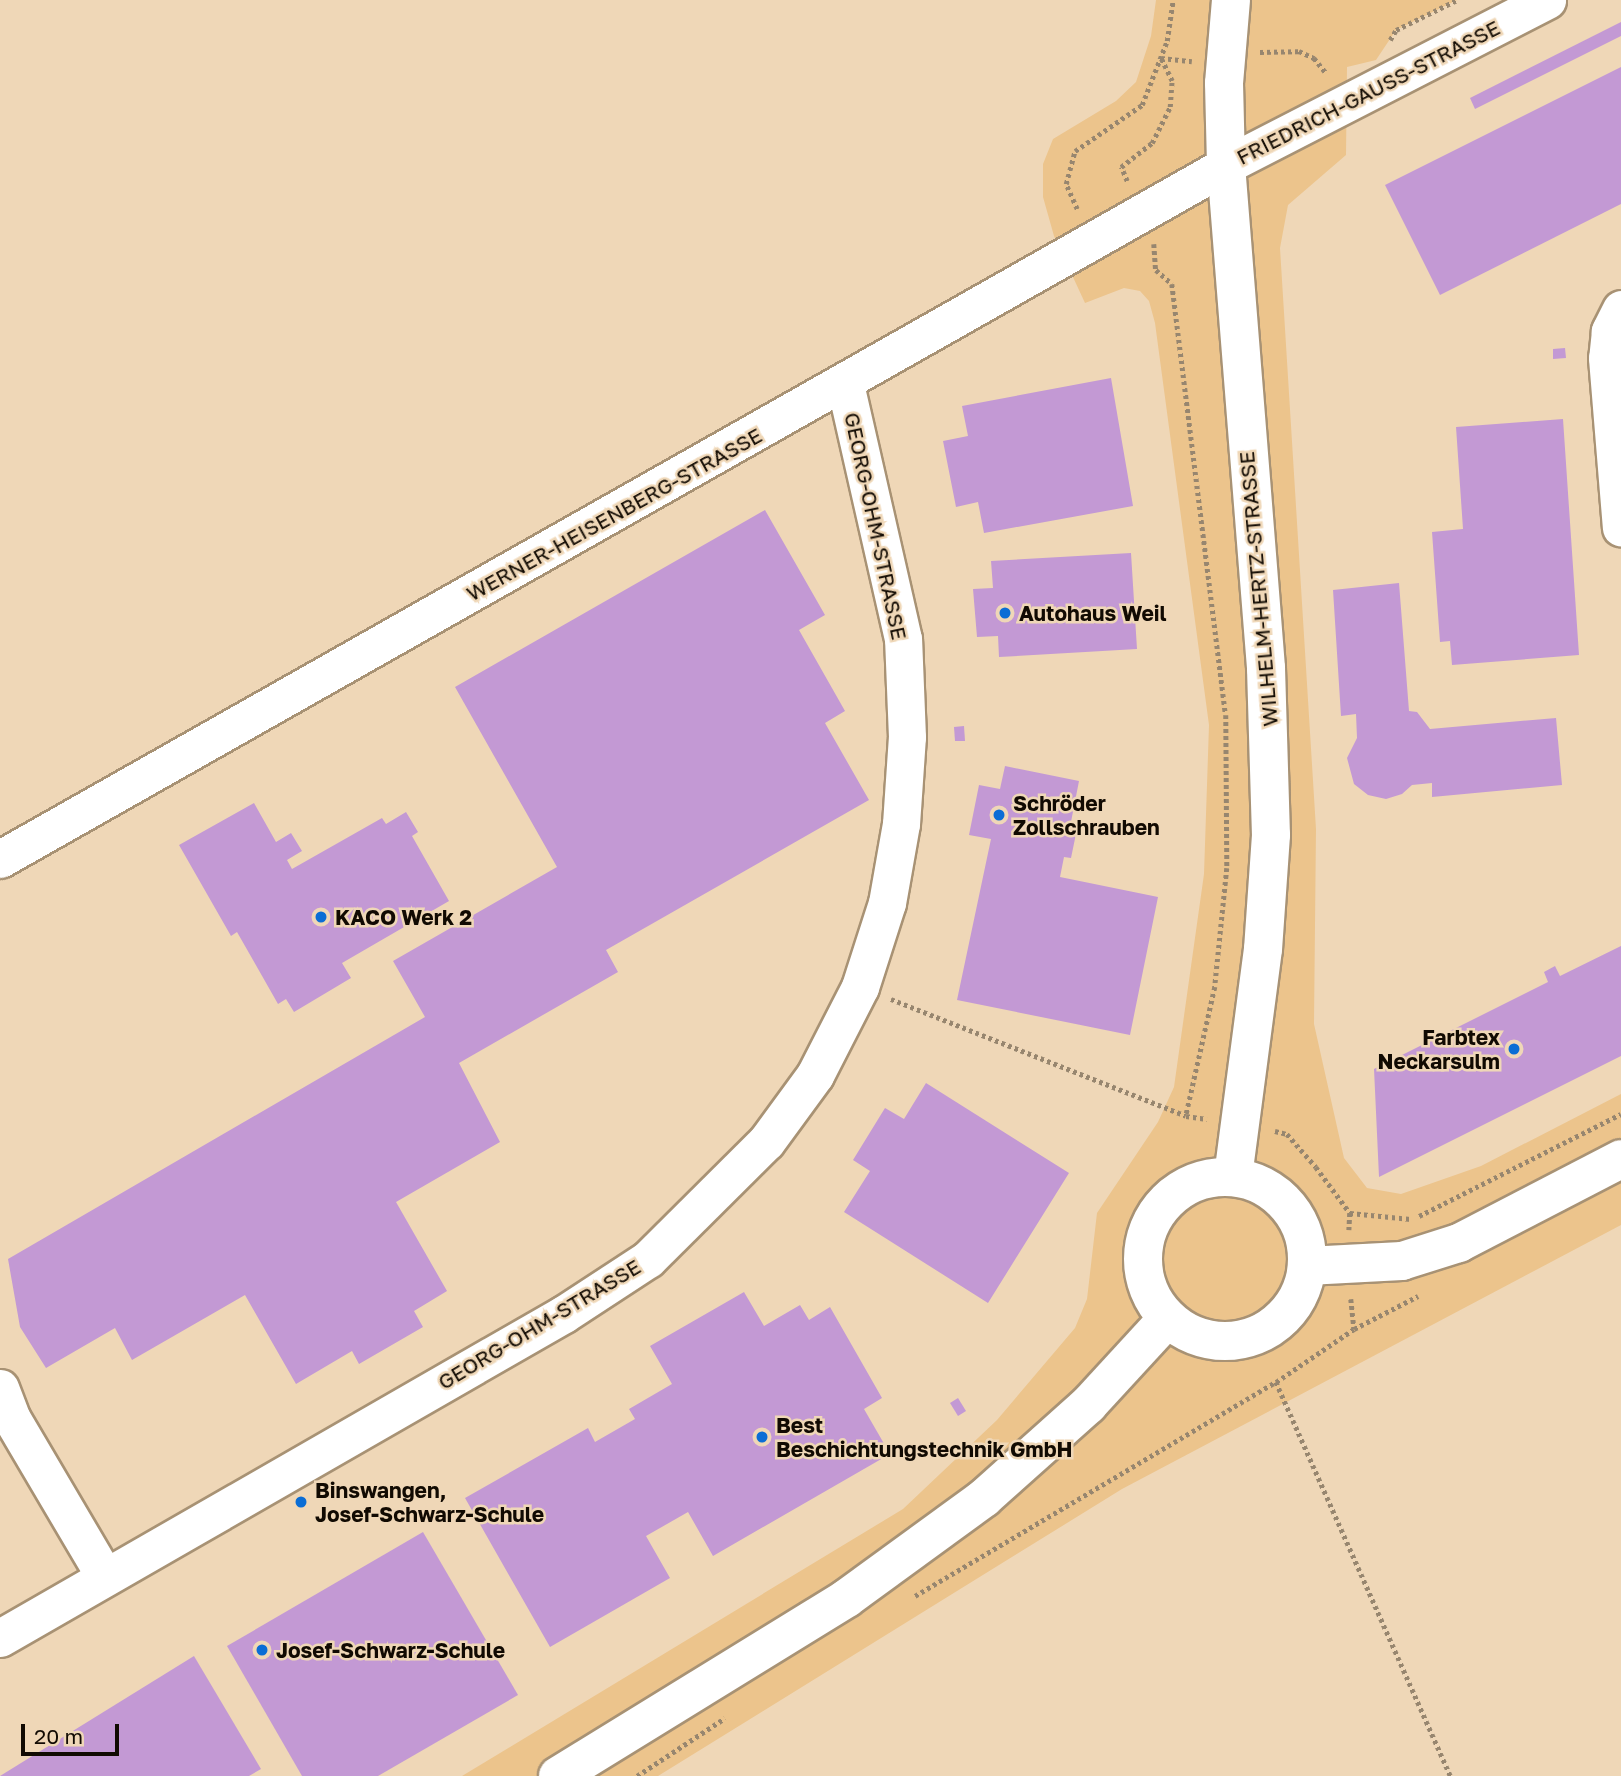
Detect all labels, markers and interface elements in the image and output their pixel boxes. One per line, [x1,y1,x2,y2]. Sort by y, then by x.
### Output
street label: FRIEDRICH-GAUSS-STRASSE [1232,14,1504,170]
street label: GEORG-OHM-STRASSE [840,410,912,642]
street label: WERNER-HEISENBERG-STRASSE [462,422,766,606]
street label: WILHELM-HERTZ-STRASSE [1233,450,1283,728]
place label: Autohaus Weil [1019,600,1167,626]
marker: Autohaus Weil [997,605,1013,621]
place label: Schröder Zollschrauben [1013,790,1160,840]
marker: Schröder Zollschrauben [991,807,1007,823]
place label: KACO Werk 2 [335,904,472,930]
marker: KACO Werk 2 [313,909,329,925]
place label: Farbtex Neckarsulm [1378,1024,1500,1074]
marker: Farbtex Neckarsulm [1506,1041,1522,1057]
street label: GEORG-OHM-STRASSE [433,1254,645,1394]
place label: Best Beschichtungstechnik GmbH [776,1412,1073,1462]
marker: Best Beschichtungstechnik GmbH [754,1429,770,1445]
place label: Binswangen, Josef-Schwarz-Schule [315,1477,544,1527]
marker: Binswangen, Josef-Schwarz-Schule [293,1494,309,1510]
place label: Josef-Schwarz-Schule [276,1637,505,1663]
marker: Josef-Schwarz-Schule [254,1642,270,1658]
scale bar [24,1710,122,1754]
text: 20 m [34,1723,83,1749]

